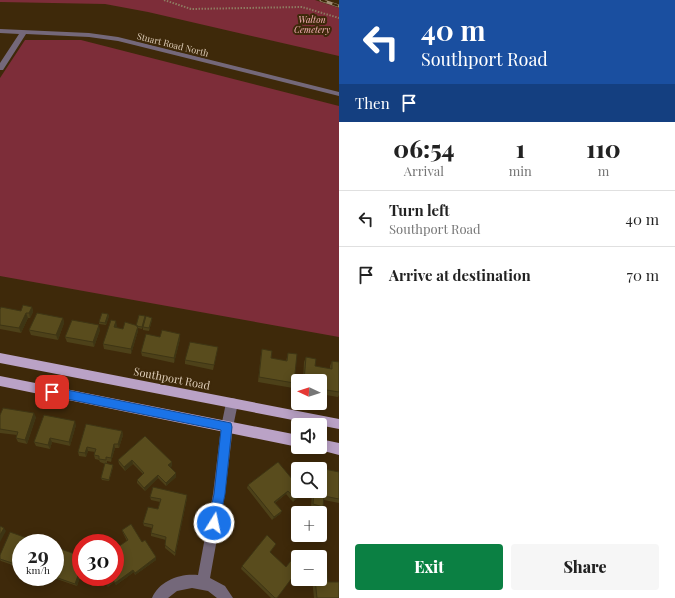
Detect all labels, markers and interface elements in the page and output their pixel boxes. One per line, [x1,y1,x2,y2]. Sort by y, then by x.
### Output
text: 40 m [421,11,486,48]
park label: Walton Cemetery [294,13,331,35]
icon: left [355,16,407,68]
street label: Stuart Road North [136,29,211,59]
text: Southport Road [421,47,548,71]
icon: arrive [398,92,420,114]
text: Then [355,93,390,113]
text: 06:54 [393,132,454,164]
text: 1 [516,132,525,164]
text: 110 [586,132,621,164]
text: Arrival [404,162,444,179]
text: min [509,162,532,179]
text: m [598,162,609,179]
text: Turn left [389,200,450,220]
icon: left [355,208,377,230]
text: 40 m [626,209,659,229]
text: Southport Road [389,220,481,237]
icon: arrive [355,264,377,286]
text: Arrive at destination [389,265,531,285]
text: 70 m [627,265,659,285]
street label: Southport Road [133,363,212,393]
north arrow [291,374,327,410]
map controls [291,374,327,586]
pin [35,375,69,409]
icon: arrive [41,381,63,403]
button: sound [291,418,327,454]
button: search [291,462,327,498]
position arrow [193,502,235,544]
button: + [291,506,327,542]
speed limit sign: 30 [72,534,124,586]
text: 29 [27,541,49,568]
button: Exit [355,544,503,590]
button: Share [511,544,659,590]
button: − [291,550,327,586]
text: km/h [26,563,50,577]

